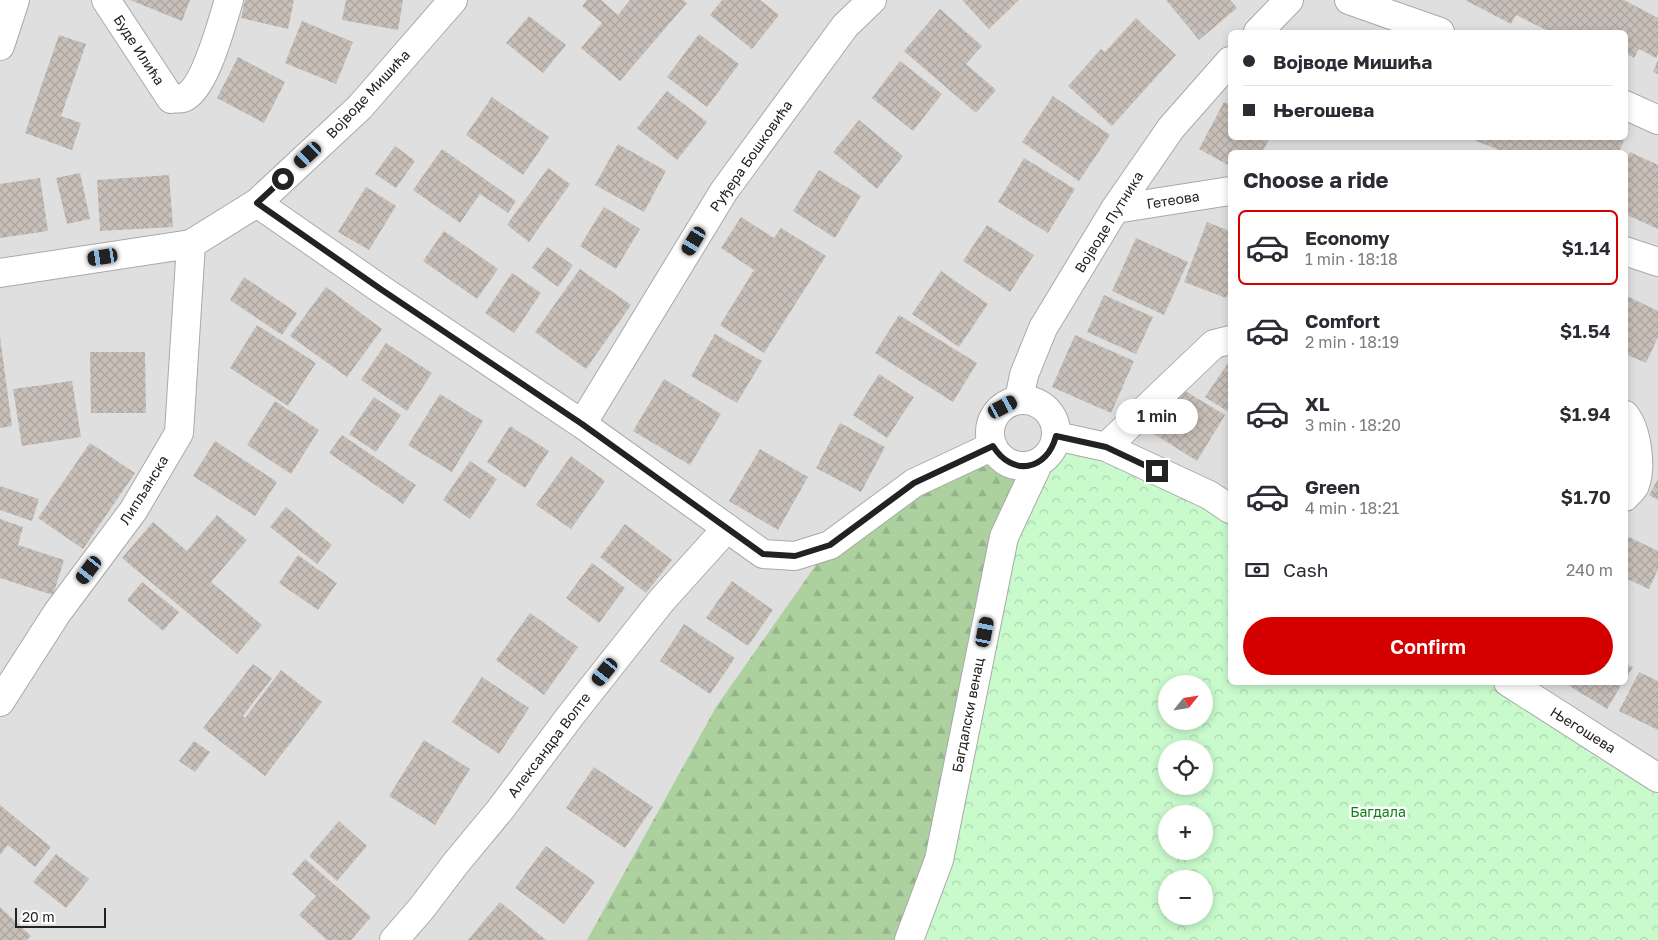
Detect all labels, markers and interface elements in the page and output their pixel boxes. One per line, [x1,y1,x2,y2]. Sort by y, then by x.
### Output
street label: Буде Илића [110,11,168,88]
street label: Војводе Мишића [322,46,413,141]
text: Војводе Мишића [1273,50,1432,73]
street label: Руђера Бошковића [706,97,796,215]
text: Његошева [1273,98,1374,121]
car [291,139,324,171]
text: Choose a ride [1243,166,1389,193]
route start [272,168,294,190]
street label: Војводе Путника [1071,168,1147,275]
street label: Гетеова [1145,187,1201,212]
car [679,224,708,258]
icon: car [1245,225,1290,270]
text: Economy [1305,226,1390,249]
text: $1.14 [1562,236,1611,259]
car [87,247,118,267]
text: 1 min · 18:18 [1305,249,1398,269]
icon: car [1245,308,1290,353]
text: Comfort [1305,309,1380,332]
text: $1.54 [1560,319,1611,342]
text: 2 min · 18:19 [1305,332,1399,352]
icon: car [1245,391,1290,436]
text: XL [1305,392,1330,415]
car [986,393,1019,421]
callout: 1 min [1116,398,1198,434]
text: $1.94 [1559,402,1611,425]
text: 1 min [1137,406,1177,426]
text: 3 min · 18:20 [1305,415,1401,435]
street label: Липљанска [116,452,172,528]
route end [1146,460,1168,482]
icon: car [1245,474,1290,519]
text: Green [1305,475,1360,498]
text: $1.70 [1561,485,1611,508]
text: 4 min · 18:21 [1305,498,1399,518]
car [73,554,104,586]
icon: cash [1243,556,1271,584]
text: Cash [1283,558,1328,581]
text: 240 m [1566,560,1613,580]
car [974,616,995,648]
button: Confirm [1243,617,1613,675]
car [589,656,620,688]
street label: Багдалски венац [948,656,987,774]
north arrow [1158,675,1212,730]
map controls [1158,675,1213,925]
street label: Александра Волте [504,689,594,801]
street label: Његошева [1548,703,1619,756]
button: locate [1158,740,1213,795]
park label: Багдала [1350,803,1406,820]
button: + [1158,805,1213,860]
button: − [1158,870,1213,925]
scale bar [15,905,106,928]
text: 20 m [22,908,55,925]

